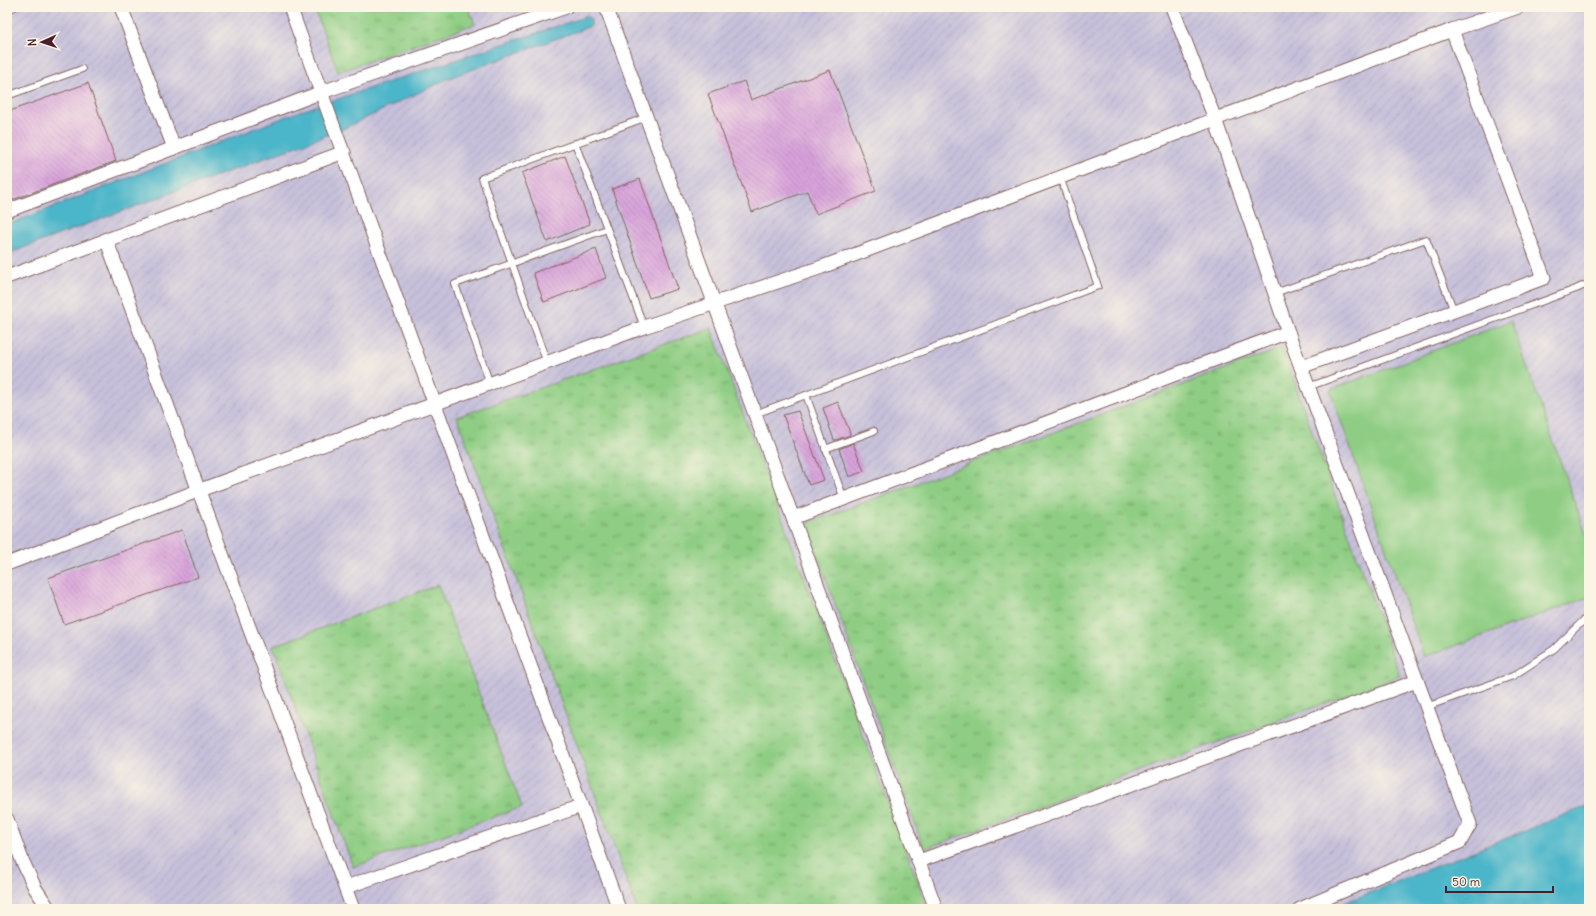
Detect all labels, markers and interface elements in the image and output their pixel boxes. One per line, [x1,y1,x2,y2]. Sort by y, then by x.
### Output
north arrow [22,22,62,62]
text: N [25,38,39,47]
scale bar [1446,868,1553,894]
text: 50 m [1452,874,1481,889]

